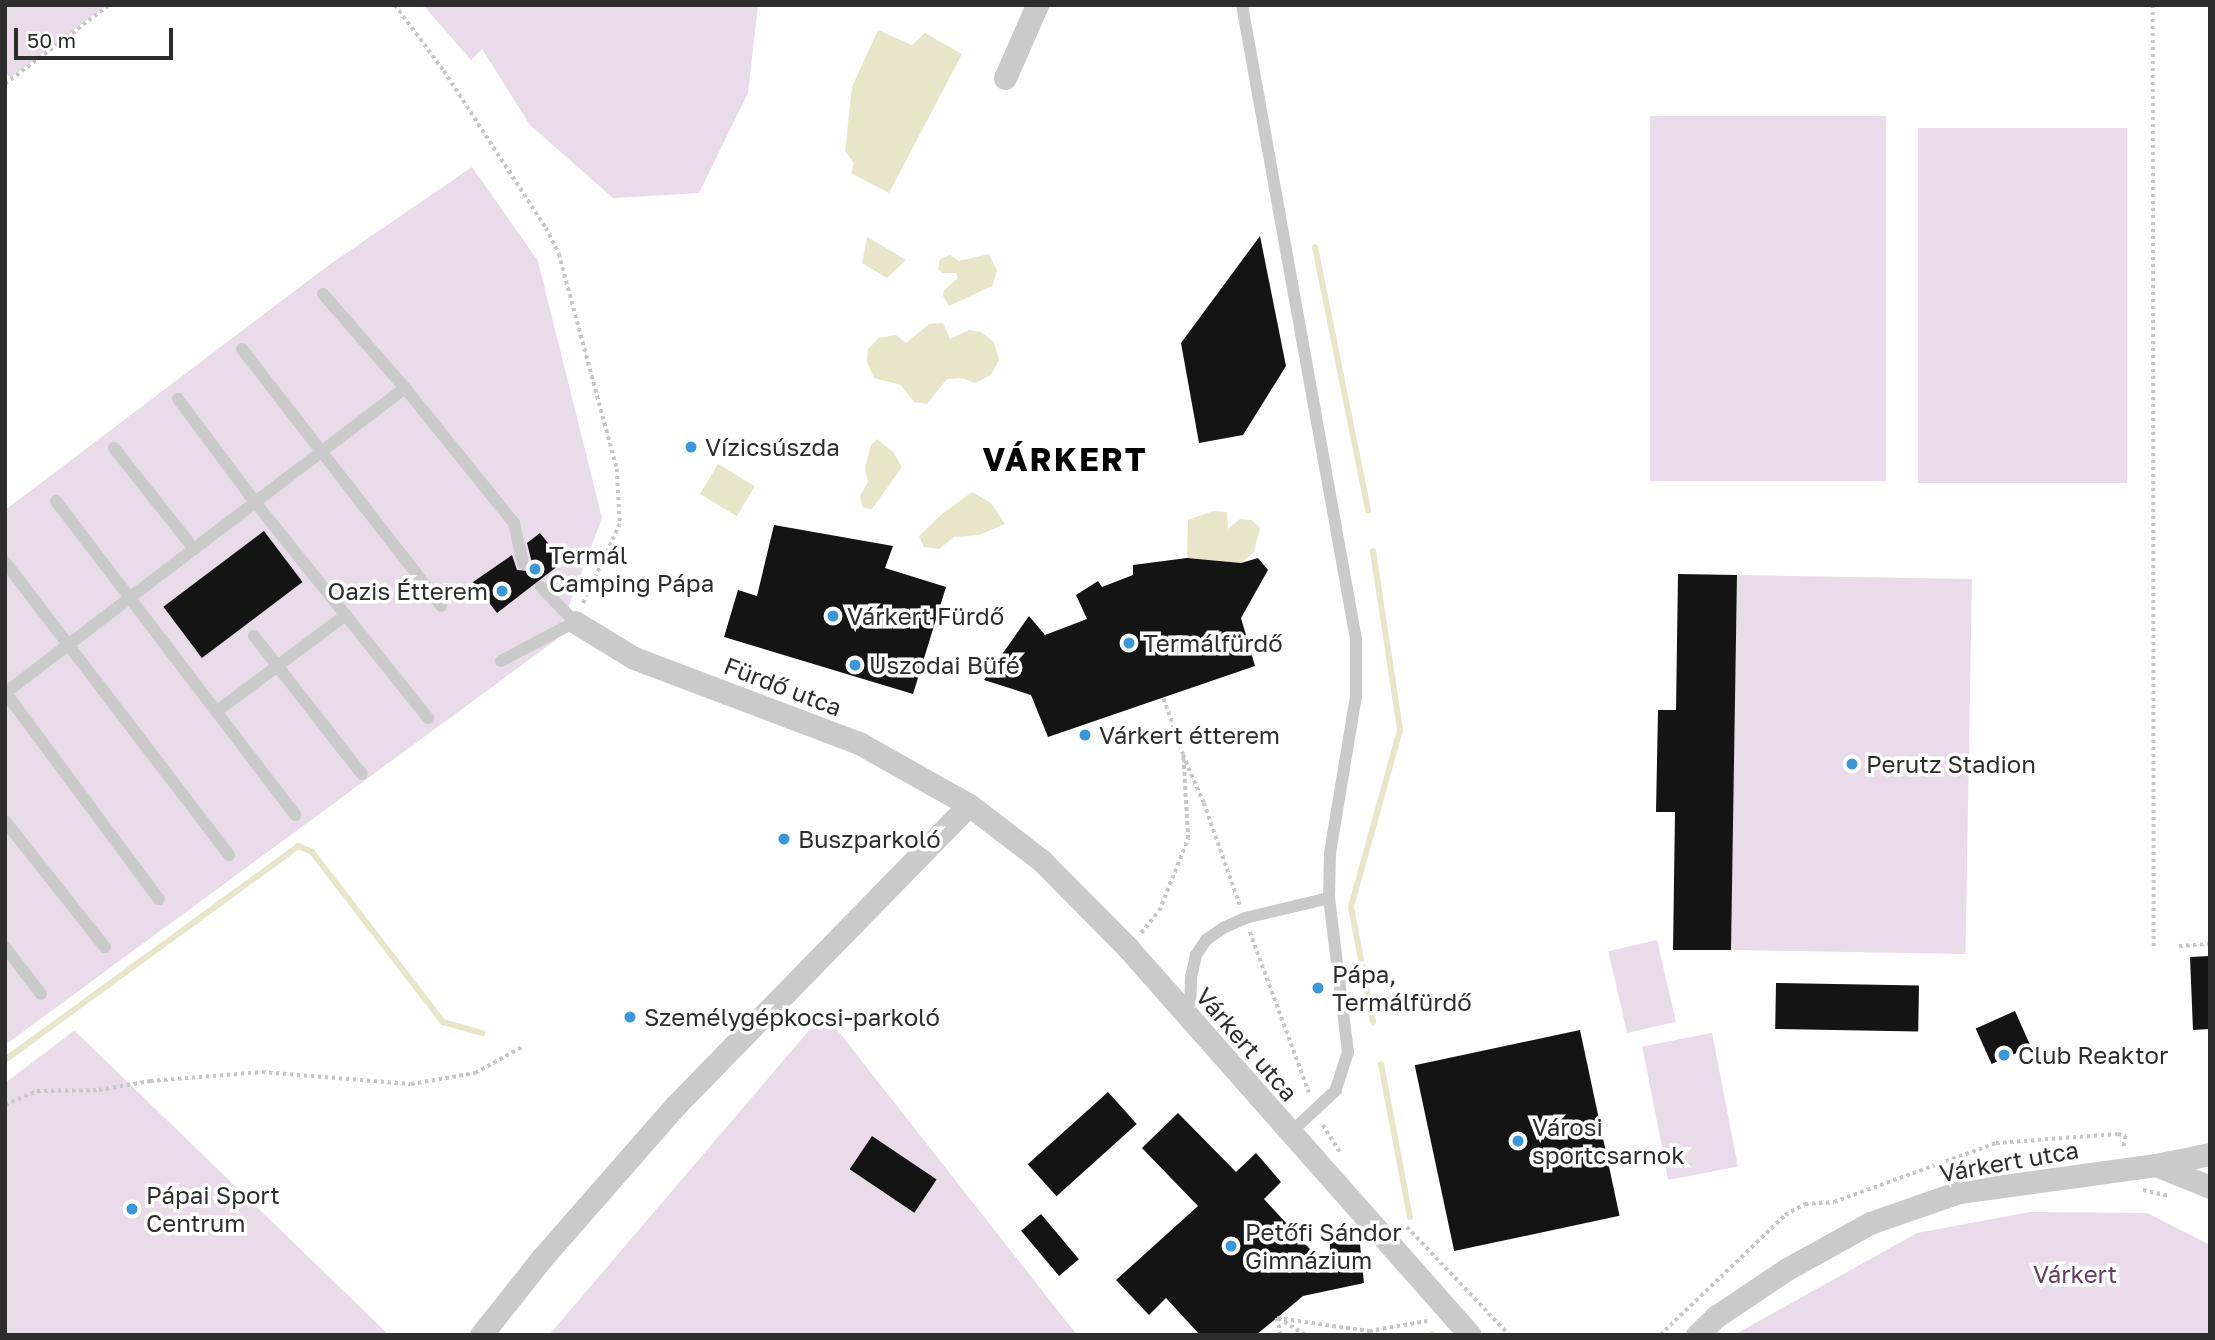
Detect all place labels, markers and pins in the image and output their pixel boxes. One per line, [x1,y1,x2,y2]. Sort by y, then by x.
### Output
place label: Vízicsúszda [705,433,840,461]
marker: Vízicsúszda [683,439,699,455]
place label: Termál Camping Pápa [549,541,714,597]
marker: Termál Camping Pápa [527,561,543,577]
place label: Oazis Étterem [327,577,488,605]
marker: Oazis Étterem [494,583,510,599]
place label: Várkert Fürdő [847,602,1004,630]
marker: Várkert Fürdő [825,608,841,624]
place label: Termálfürdő [1143,629,1283,657]
marker: Termálfürdő [1121,635,1137,651]
place label: Uszodai Büfé [869,651,1020,679]
marker: Uszodai Büfé [847,657,863,673]
place label: Várkert étterem [1099,721,1280,749]
marker: Várkert étterem [1077,727,1093,743]
place label: Perutz Stadion [1866,750,2036,778]
marker: Perutz Stadion [1844,756,1860,772]
place label: Buszparkoló [798,825,941,853]
marker: Buszparkoló [776,831,792,847]
place label: Pápa, Termálfürdő [1332,960,1472,1016]
marker: Pápa, Termálfürdő [1310,980,1326,996]
place label: Személygépkocsi-parkoló [644,1003,940,1031]
marker: Személygépkocsi-parkoló [622,1009,638,1025]
place label: Club Reaktor [2018,1041,2168,1069]
marker: Club Reaktor [1996,1047,2012,1063]
place label: Városi sportcsarnok [1532,1113,1685,1169]
marker: Városi sportcsarnok [1510,1133,1526,1149]
place label: Pápai Sport Centrum [146,1181,280,1237]
marker: Pápai Sport Centrum [124,1201,140,1217]
place label: Petőfi Sándor Gimnázium [1245,1218,1402,1274]
marker: Petőfi Sándor Gimnázium [1223,1238,1239,1254]

